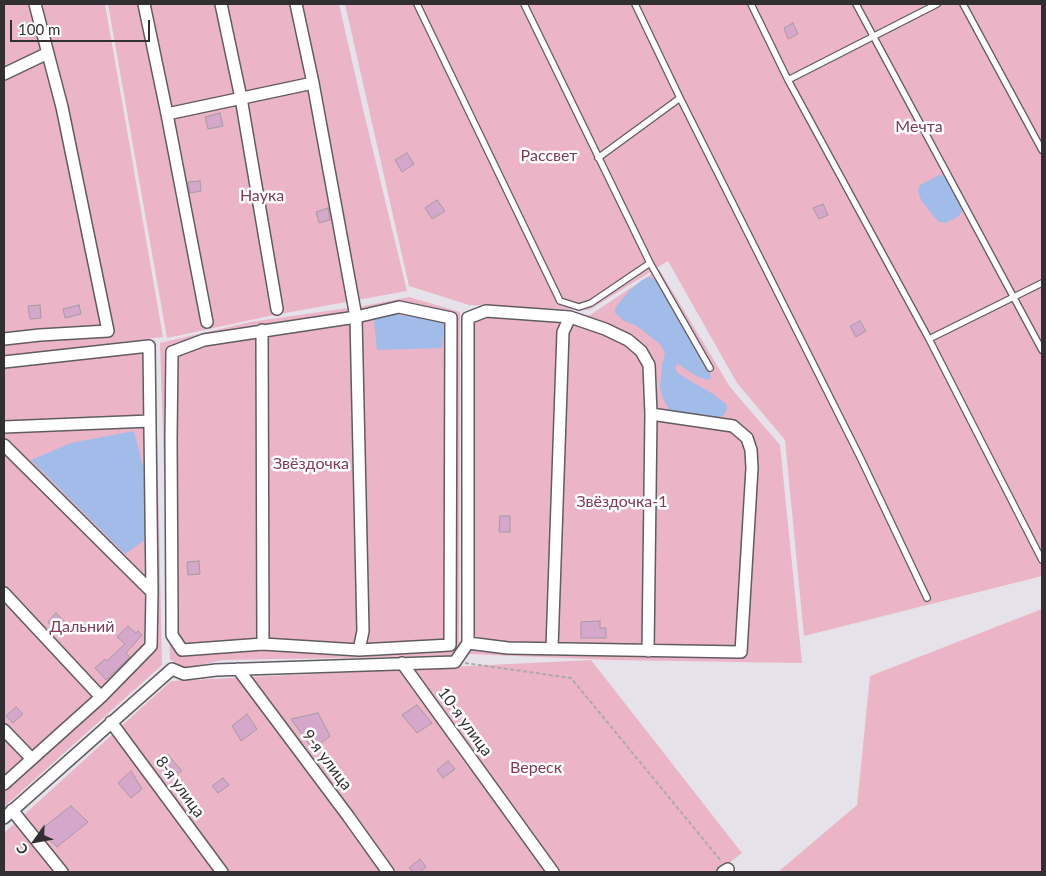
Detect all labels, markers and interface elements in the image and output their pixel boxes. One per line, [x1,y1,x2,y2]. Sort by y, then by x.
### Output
scale bar [12,10,152,42]
text: 100 m [18,20,60,38]
park label: Мечта [895,117,943,137]
park label: Рассвет [521,146,577,166]
park label: Наука [240,186,284,206]
park label: Звёздочка [273,454,349,474]
park label: Звёздочка-1 [576,492,668,512]
park label: Дальний [50,617,114,637]
street label: 10-я улица [434,684,496,760]
street label: 9-я улица [298,726,356,794]
street label: 8-я улица [151,753,209,821]
park label: Вереск [510,758,562,778]
north arrow [10,816,60,866]
text: С [12,841,32,858]

